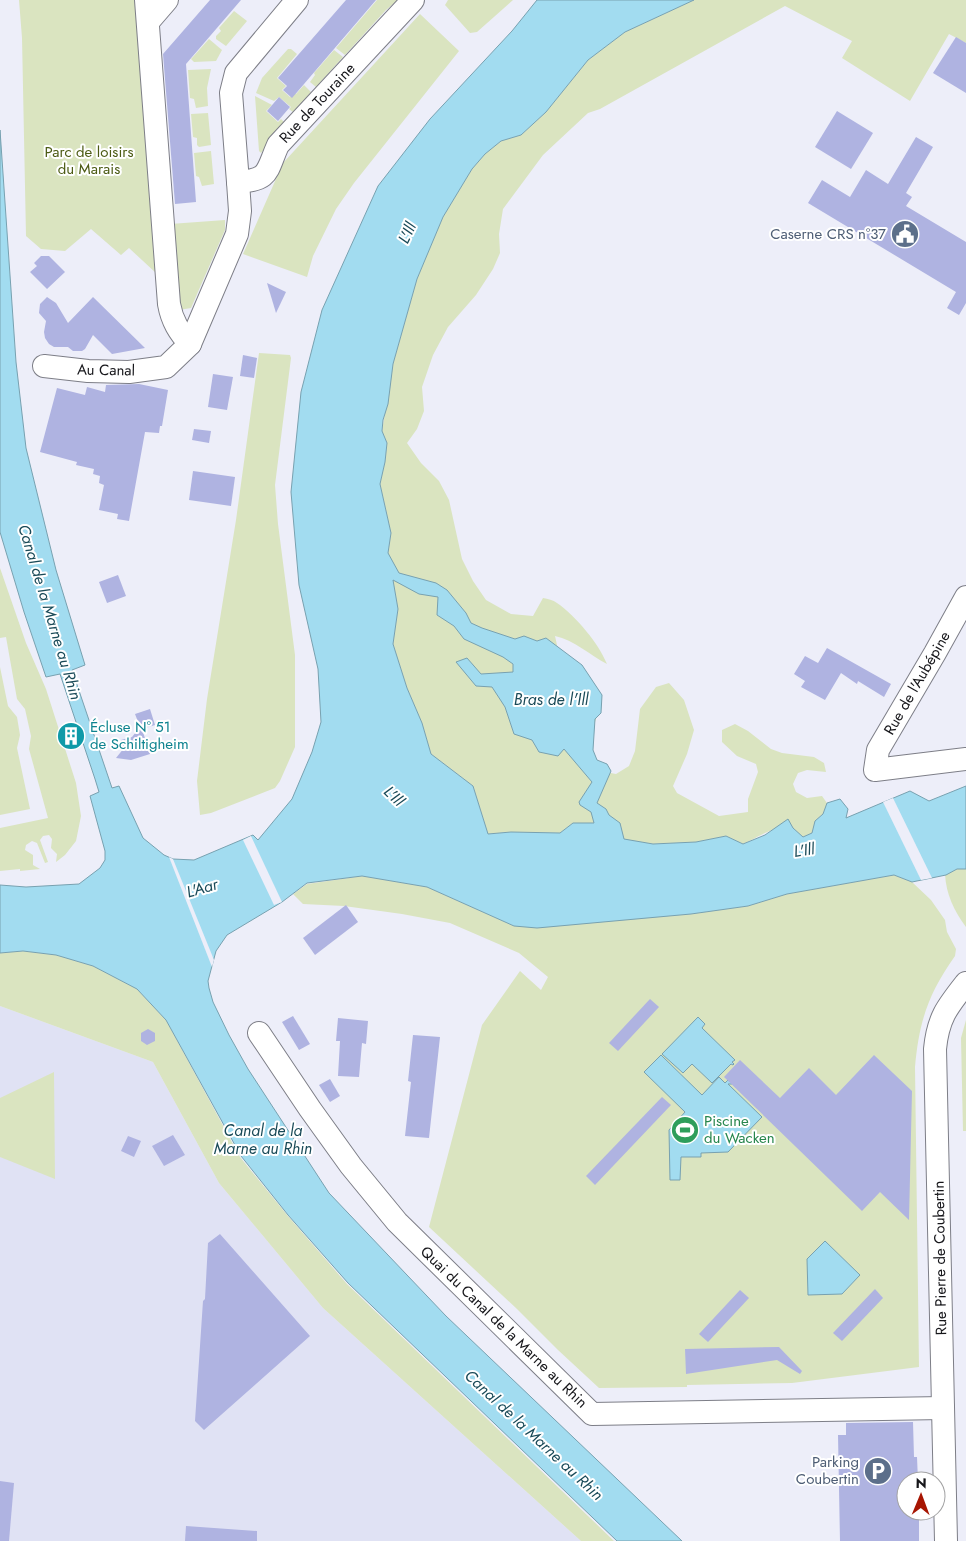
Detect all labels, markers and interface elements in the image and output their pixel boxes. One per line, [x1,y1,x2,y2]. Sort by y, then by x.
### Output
street label: Rue de Touraine [274,58,360,148]
park label: Parc de loisirs du Marais [44,141,134,180]
water label: L'Ill [392,217,422,247]
public building icon: Caserne CRS n°37 [890,219,920,249]
place label: Caserne CRS n°37 [770,223,886,245]
street label: Au Canal [77,358,135,382]
water label: Canal de la Marne au Rhin [12,521,88,703]
street label: Rue de l'Aubépine [878,627,956,739]
water label: Bras de l'Ill [514,688,590,711]
place label: Écluse N° 51 de Schiltigheim [90,716,189,755]
building icon: Écluse N° 51 de Schiltigheim [56,721,86,751]
water label: L'Ill [378,780,411,813]
water label: L'Ill [792,837,817,863]
water label: L'Aar [183,872,222,903]
place label: Piscine du Wacken [704,1110,775,1149]
sports icon: Piscine du Wacken [670,1115,700,1145]
water label: Canal de la Marne au Rhin [214,1119,312,1160]
street label: Rue Pierre de Coubertin [928,1181,952,1335]
street label: Quai du Canal de la Marne au Rhin [415,1241,593,1413]
water label: Canal de la Marne au Rhin [459,1364,609,1506]
place label: Parking Coubertin [796,1451,859,1490]
parking icon: Parking Coubertin [863,1456,893,1486]
north arrow [896,1471,946,1521]
text: N [915,1473,927,1493]

